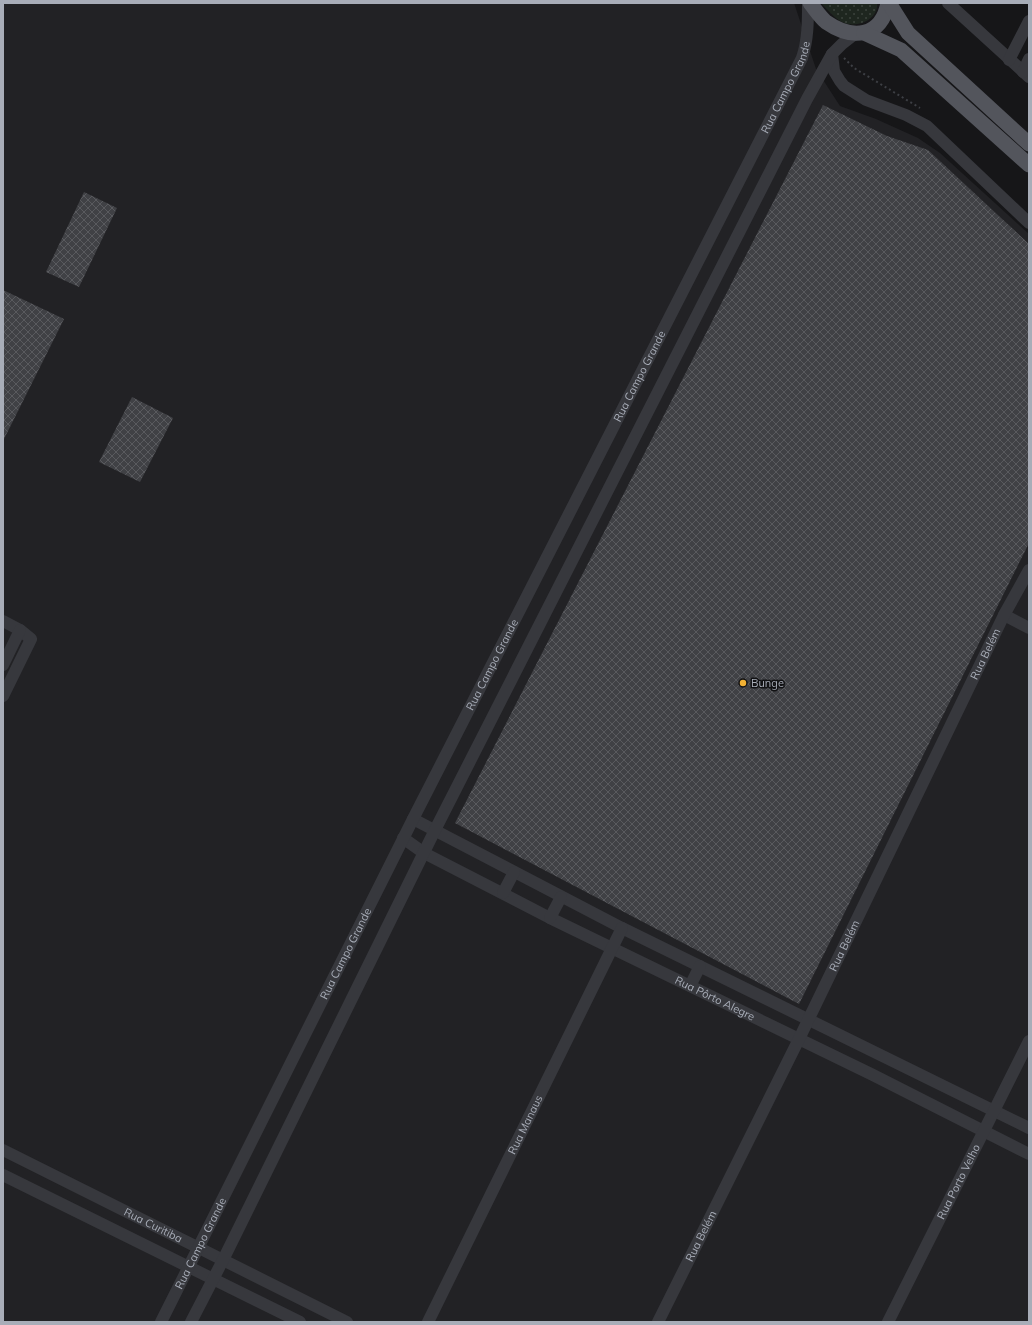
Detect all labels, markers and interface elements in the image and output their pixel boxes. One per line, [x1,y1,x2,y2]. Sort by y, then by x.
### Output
street label: Rua Campo Grande [758,40,813,136]
street label: Rua Campo Grande [610,328,669,424]
street label: Rua Campo Grande [463,617,521,713]
street label: Rua Belém [967,626,1004,682]
place label: Bunge [751,676,784,690]
marker: Bunge [738,678,748,688]
street label: Rua Campo Grande [317,906,374,1002]
street label: Rua Belém [826,918,863,973]
street label: Rua Pôrto Alegre [673,973,757,1024]
street label: Rua Manaus [505,1093,546,1157]
street label: Rua Porto Velho [934,1142,983,1222]
street label: Rua Campo Grande [172,1195,229,1291]
street label: Rua Curitiba [122,1205,185,1246]
street label: Rua Belém [682,1208,719,1264]

